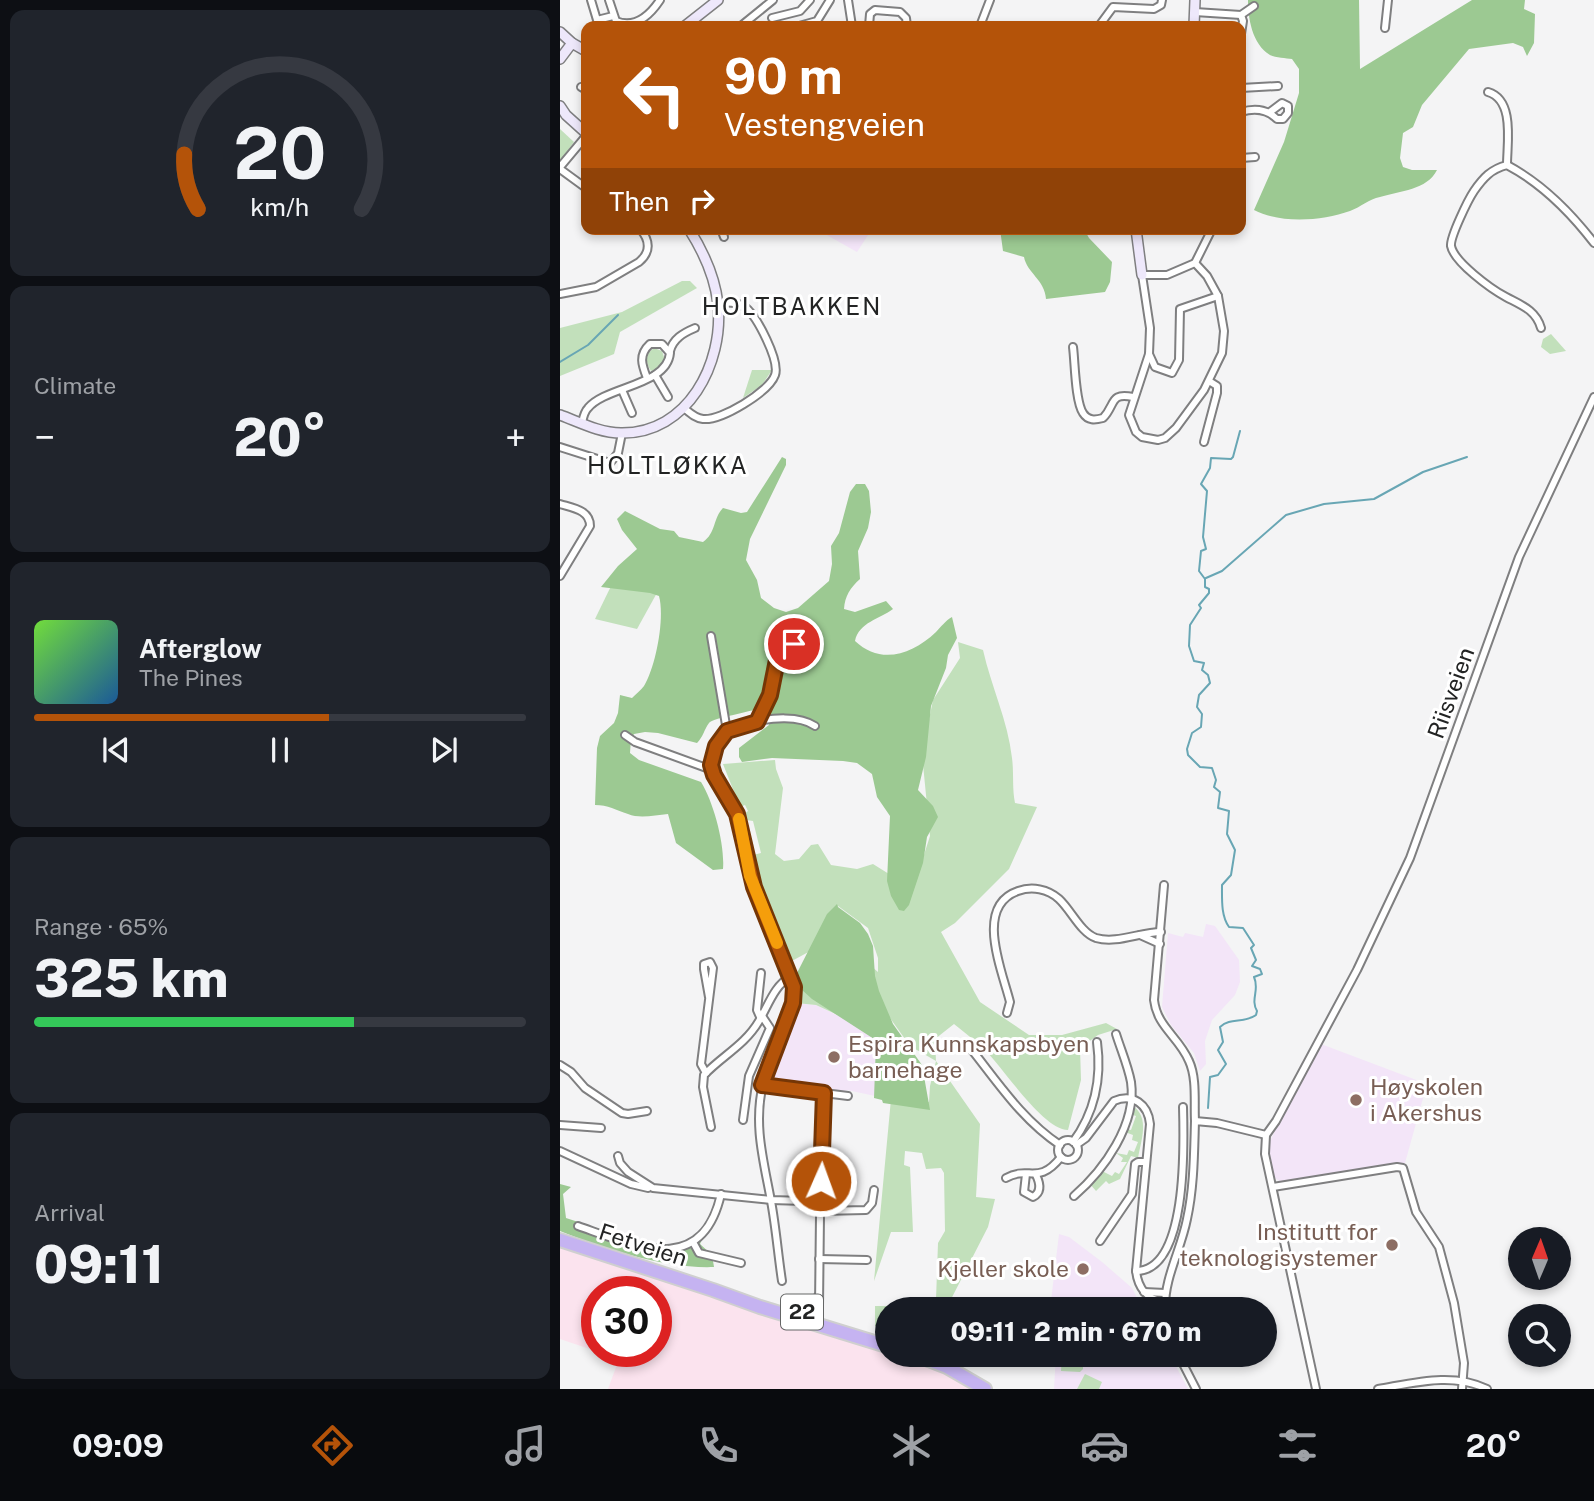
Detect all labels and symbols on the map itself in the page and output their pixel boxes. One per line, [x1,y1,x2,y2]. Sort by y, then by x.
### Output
district label: HOLTBAKKEN [702,292,882,320]
district label: HOLTLØKKA [587,451,749,479]
pin [764,614,824,674]
street label: Riisveien [1422,644,1479,742]
place label: Espira Kunnskapsbyen barnehage [848,1030,1089,1083]
marker: Espira Kunnskapsbyen barnehage [826,1049,842,1065]
place label: Høyskolen i Akershus [1370,1073,1483,1126]
marker: Høyskolen i Akershus [1348,1092,1364,1108]
position arrow [784,1144,858,1218]
street label: Fetveien [596,1218,691,1271]
place label: Institutt for teknologisystemer [1179,1218,1378,1271]
north arrow [1508,1227,1572,1290]
marker: Institutt for teknologisystemer [1384,1237,1400,1253]
place label: Kjeller skole [937,1255,1069,1282]
marker: Kjeller skole [1075,1261,1091,1277]
speed limit sign: 30 [581,1276,672,1367]
road number: 22 [781,1294,823,1330]

